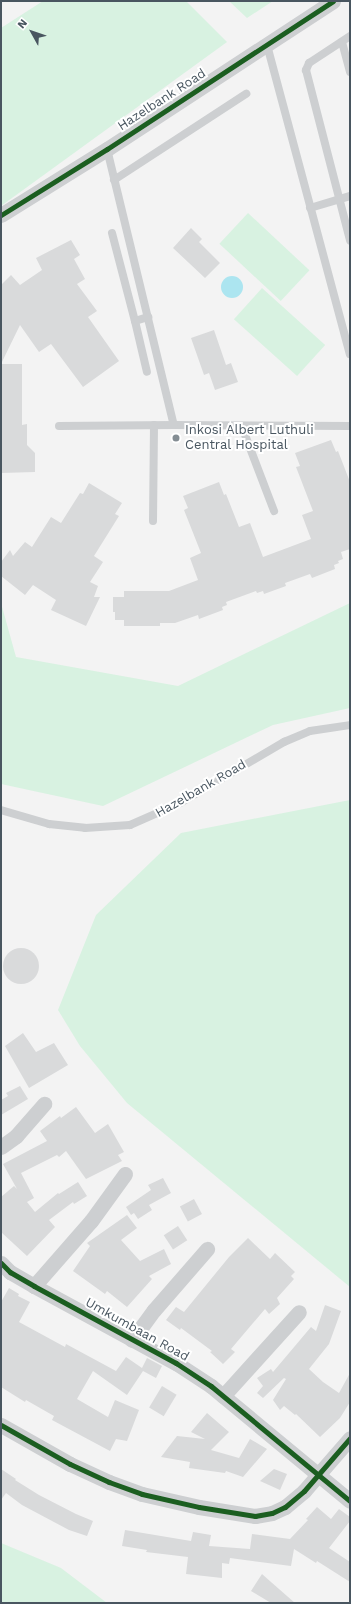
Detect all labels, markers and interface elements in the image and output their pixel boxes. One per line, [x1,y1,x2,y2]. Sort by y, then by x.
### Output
north arrow [12,12,52,52]
text: N [15,17,30,31]
street label: Hazelbank Road [115,66,209,134]
place label: Inkosi Albert Luthuli Central Hospital [185,423,314,454]
marker: Inkosi Albert Luthuli Central Hospital [170,432,182,444]
street label: Hazelbank Road [153,757,249,821]
street label: Umkumbaan Road [82,1295,192,1365]

